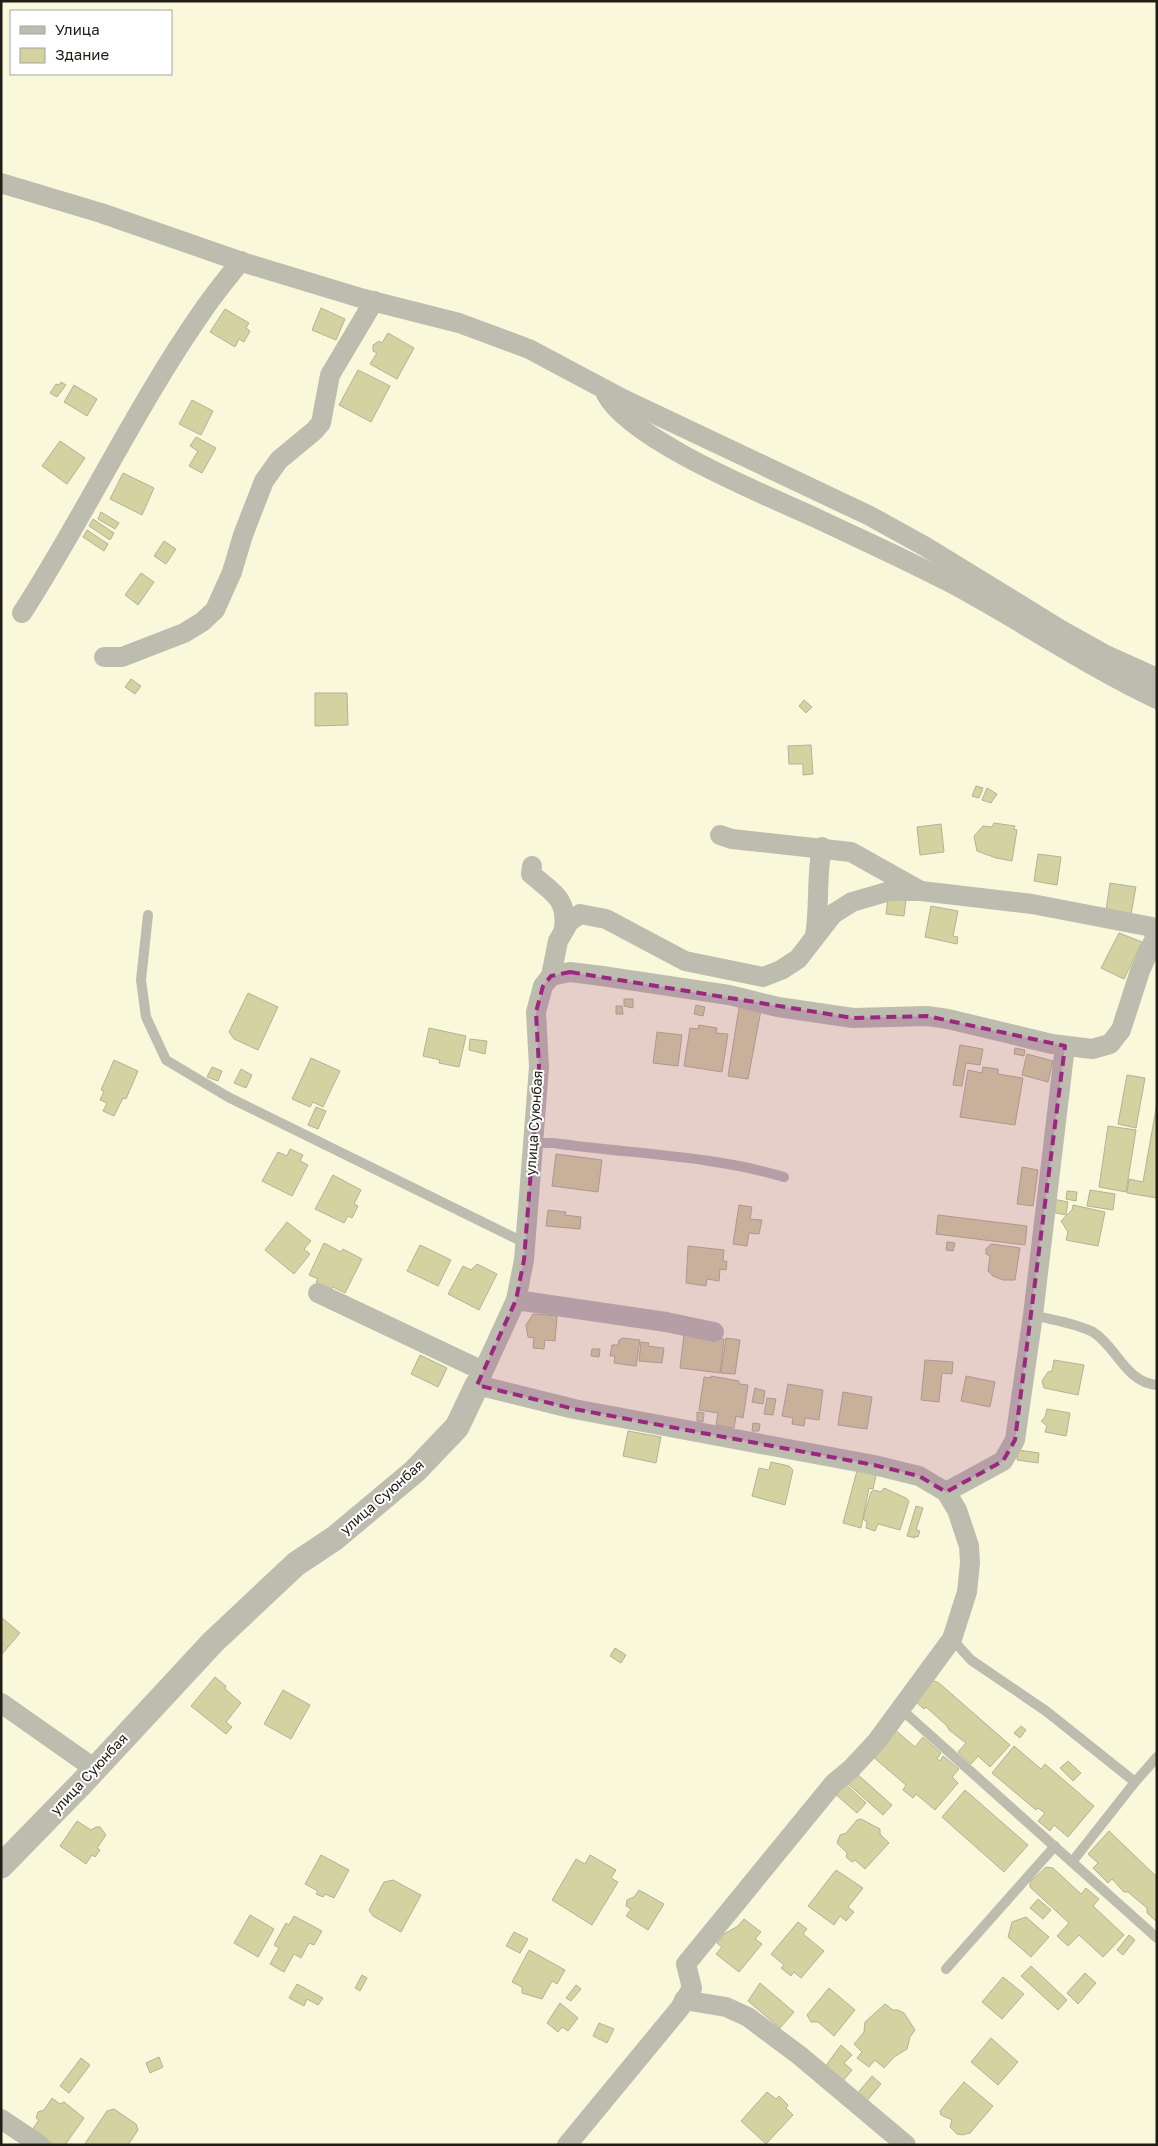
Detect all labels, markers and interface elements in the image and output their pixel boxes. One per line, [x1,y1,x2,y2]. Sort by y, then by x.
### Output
legend [10,10,172,75]
text: Улица [55,20,100,38]
text: Здание [55,45,109,63]
street label: улица Суюнбая [521,1070,546,1176]
street label: улица Суюнбая [336,1456,427,1538]
street label: улица Суюнбая [46,1729,131,1818]

